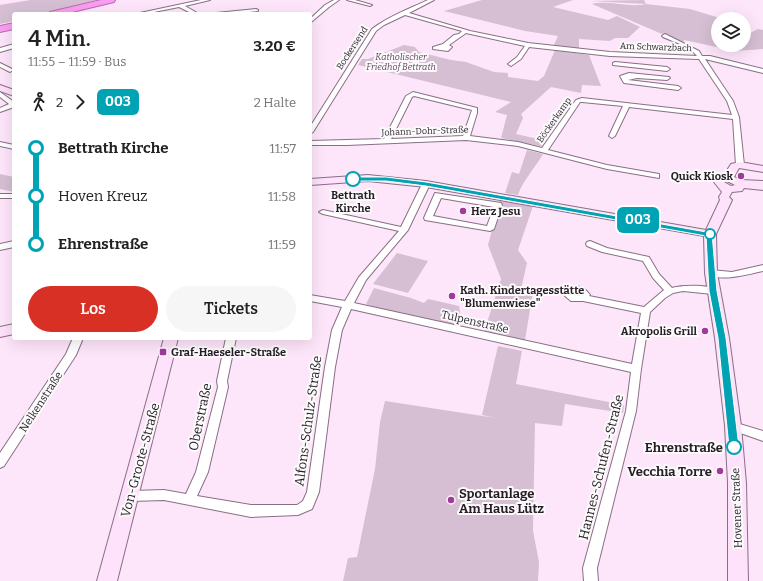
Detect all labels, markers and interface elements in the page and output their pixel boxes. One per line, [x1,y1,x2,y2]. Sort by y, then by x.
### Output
map controls [711,12,751,52]
button: layers [711,12,751,52]
street label: Bockersend [334,24,370,71]
text: 4 Min. [28,25,91,52]
text: 3.20 € [253,37,296,55]
street label: Am Schwarzbach [620,41,693,53]
park label: Katholischer Friedhof Bettrath [366,52,436,72]
text: 11:55 – 11:59 · Bus [28,54,127,69]
icon: walk [28,91,50,113]
icon: forward [69,91,91,113]
text: 003 [105,93,131,110]
text: 2 [56,95,63,110]
text: 2 Halte [254,95,296,110]
street label: Böckerkamp [535,96,573,144]
street label: Johann-Dohr-Straße [380,124,469,138]
text: Bettrath Kirche [58,139,168,157]
text: 11:57 [269,141,296,156]
place label: Quick Kiosk [671,170,733,183]
marker: Bettrath Kirche [345,171,361,187]
marker: Quick Kiosk [736,171,746,181]
text: Hoven Kreuz [58,187,148,205]
text: 11:58 [268,189,296,204]
place label: Bettrath Kirche [331,189,375,215]
place label: Herz Jesu [471,205,520,218]
marker: Herz Jesu [458,206,468,216]
line badge: 003 [615,207,661,233]
text: 003 [625,211,651,228]
unlabelled marker [704,228,716,240]
text: Ehrenstraße [58,235,148,253]
text: 11:59 [268,237,296,252]
place label: Kath. Kindertagesstätte "Blumenwiese" [460,284,584,310]
button: Los [28,286,158,332]
button: Tickets [166,286,296,332]
marker: Kath. Kindertagesstätte "Blumenwiese" [447,291,457,301]
street label: Tulpenstraße [440,308,510,336]
place label: Akropolis Grill [621,325,698,338]
marker: Akropolis Grill [700,326,710,336]
place label: Graf-Haeseler-Straße [171,346,286,359]
marker: Graf-Haeseler-Straße [158,347,168,357]
street label: Alfons-Schulz-Straße [291,355,325,487]
street label: Nelkenstraße [17,369,65,435]
street label: Oberstraße [186,382,214,452]
street label: Hannes-Schufen-Straße [576,393,626,541]
street label: Von-Groote-Straße [118,401,162,519]
marker: Ehrenstraße [726,439,742,455]
place label: Ehrenstraße [645,440,723,455]
place label: Vecchia Torre [627,464,712,479]
marker: Vecchia Torre [715,466,725,476]
street label: Hovener Straße [729,468,745,548]
place label: Sportanlage Am Haus Lütz [459,486,545,516]
marker: Sportanlage Am Haus Lütz [446,495,456,505]

